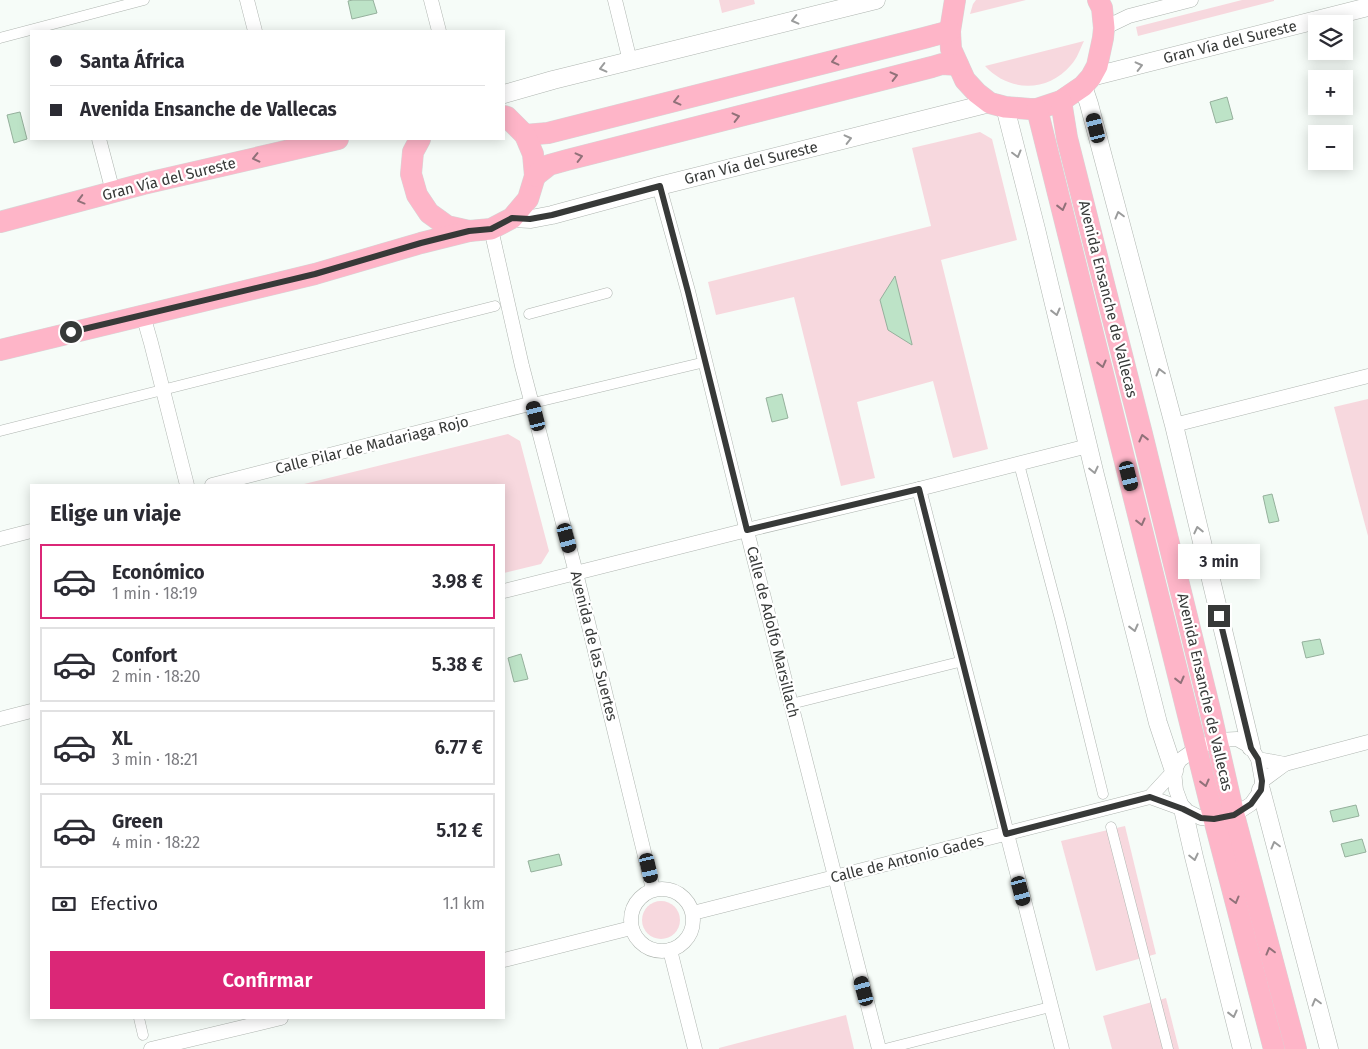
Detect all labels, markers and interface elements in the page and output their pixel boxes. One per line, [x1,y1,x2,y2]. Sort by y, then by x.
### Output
one-way arrow [790,14,799,25]
map controls [1308,15,1353,170]
button: layers [1308,15,1353,60]
street label: Gran Vía del Sureste [1161,17,1299,67]
text: Santa África [80,50,185,73]
one-way arrow [830,55,839,66]
one-way arrow [1134,61,1142,71]
one-way arrow [599,62,608,73]
button: + [1308,70,1353,115]
one-way arrow [889,72,897,82]
one-way arrow [674,95,682,105]
text: Avenida Ensanche de Vallecas [80,98,337,121]
one-way arrow [732,112,741,123]
car [1085,112,1106,144]
button: − [1308,125,1353,170]
one-way arrow [844,134,852,144]
street label: Gran Vía del Sureste [682,138,820,188]
one-way arrow [1012,150,1022,158]
one-way arrow [252,152,261,163]
one-way arrow [574,152,583,163]
street label: Gran Vía del Sureste [100,154,238,204]
one-way arrow [78,195,86,205]
street label: Avenida Ensanche de Vallecas [1075,199,1141,399]
one-way arrow [1056,202,1067,211]
one-way arrow [1114,211,1124,219]
one-way arrow [1050,308,1061,317]
route start [60,321,82,343]
one-way arrow [1096,360,1106,368]
one-way arrow [1155,368,1166,377]
car [525,400,546,432]
street label: Calle Pilar de Madariaga Rojo [273,412,471,478]
one-way arrow [1138,433,1149,442]
car [1118,460,1139,492]
one-way arrow [1088,466,1099,475]
text: Elige un viaje [50,500,181,527]
one-way arrow [1135,518,1146,527]
car [555,522,578,554]
one-way arrow [1193,525,1204,534]
street label: Calle de Adolfo Marsillach [743,544,803,720]
callout: 3 min [1178,544,1260,578]
text: 3 min [1199,552,1239,571]
icon: car [52,559,97,604]
text: Económico [112,561,205,584]
street label: Avenida de las Suertes [567,569,621,723]
text: 3.98 € [432,570,483,593]
text: 1 min · 18:19 [112,584,197,603]
street label: Avenida Ensanche de Vallecas [1173,591,1237,793]
route end [1208,605,1230,627]
one-way arrow [1128,623,1139,632]
icon: car [52,642,97,687]
text: Confort [112,644,177,667]
text: 5.38 € [432,653,483,676]
text: 2 min · 18:20 [112,667,201,686]
one-way arrow [1174,675,1185,684]
icon: car [52,725,97,770]
text: XL [112,727,133,750]
text: 6.77 € [435,736,483,759]
text: 3 min · 18:21 [112,750,198,769]
one-way arrow [1200,779,1210,787]
icon: car [52,808,97,853]
text: Green [112,810,163,833]
text: 5.12 € [436,819,483,842]
street label: Calle de Antonio Gades [829,831,985,887]
text: 4 min · 18:22 [112,833,200,852]
one-way arrow [1270,840,1281,849]
car [638,852,659,884]
one-way arrow [1188,852,1199,861]
car [1009,875,1032,907]
icon: cash [50,890,78,918]
text: Efectivo [90,892,158,915]
text: 1.1 km [443,894,485,913]
one-way arrow [1229,896,1240,905]
one-way arrow [1265,947,1276,956]
button: Confirmar [50,951,485,1009]
car [852,975,875,1007]
one-way arrow [1312,998,1322,1006]
one-way arrow [1227,1010,1238,1019]

